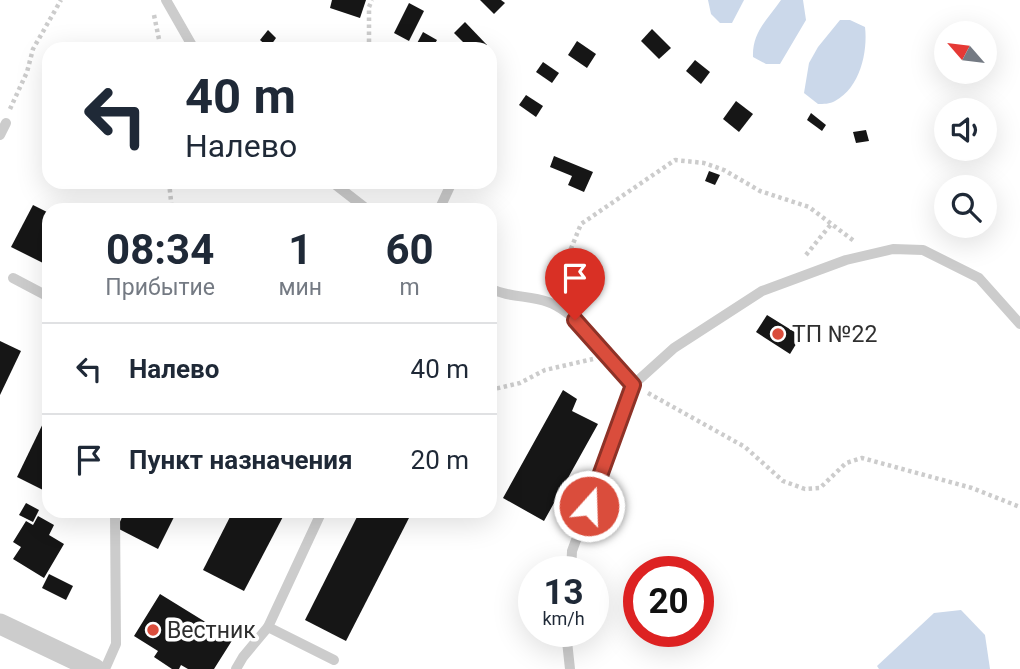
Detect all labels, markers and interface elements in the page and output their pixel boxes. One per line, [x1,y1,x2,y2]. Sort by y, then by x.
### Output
north arrow [934,21,998,84]
map controls [934,21,997,238]
text: 40 m [185,68,296,125]
icon: left [70,70,161,161]
button: sound [934,98,997,161]
text: Налево [185,127,297,165]
button: search [934,175,997,238]
text: 08:34 [106,225,214,274]
text: 1 [288,225,312,274]
text: 60 [385,225,434,274]
pin [545,248,605,320]
icon: arrive [556,259,594,297]
text: Прибытие [105,274,215,301]
text: мин [278,274,322,301]
text: m [399,274,420,301]
place label: ТП №22 [792,321,877,348]
marker: ТП №22 [770,326,786,342]
icon: left [70,350,108,388]
text: Налево [129,354,219,384]
text: 40 m [411,354,469,384]
icon: arrive [70,441,108,479]
text: Пункт назначения [129,445,353,475]
text: 20 m [411,445,469,475]
position arrow [552,469,626,543]
speed limit sign: 20 [623,556,714,647]
text: 13 [543,572,584,613]
text: km/h [542,608,585,629]
place label: Вестник [167,617,256,644]
marker: Вестник [145,622,161,638]

